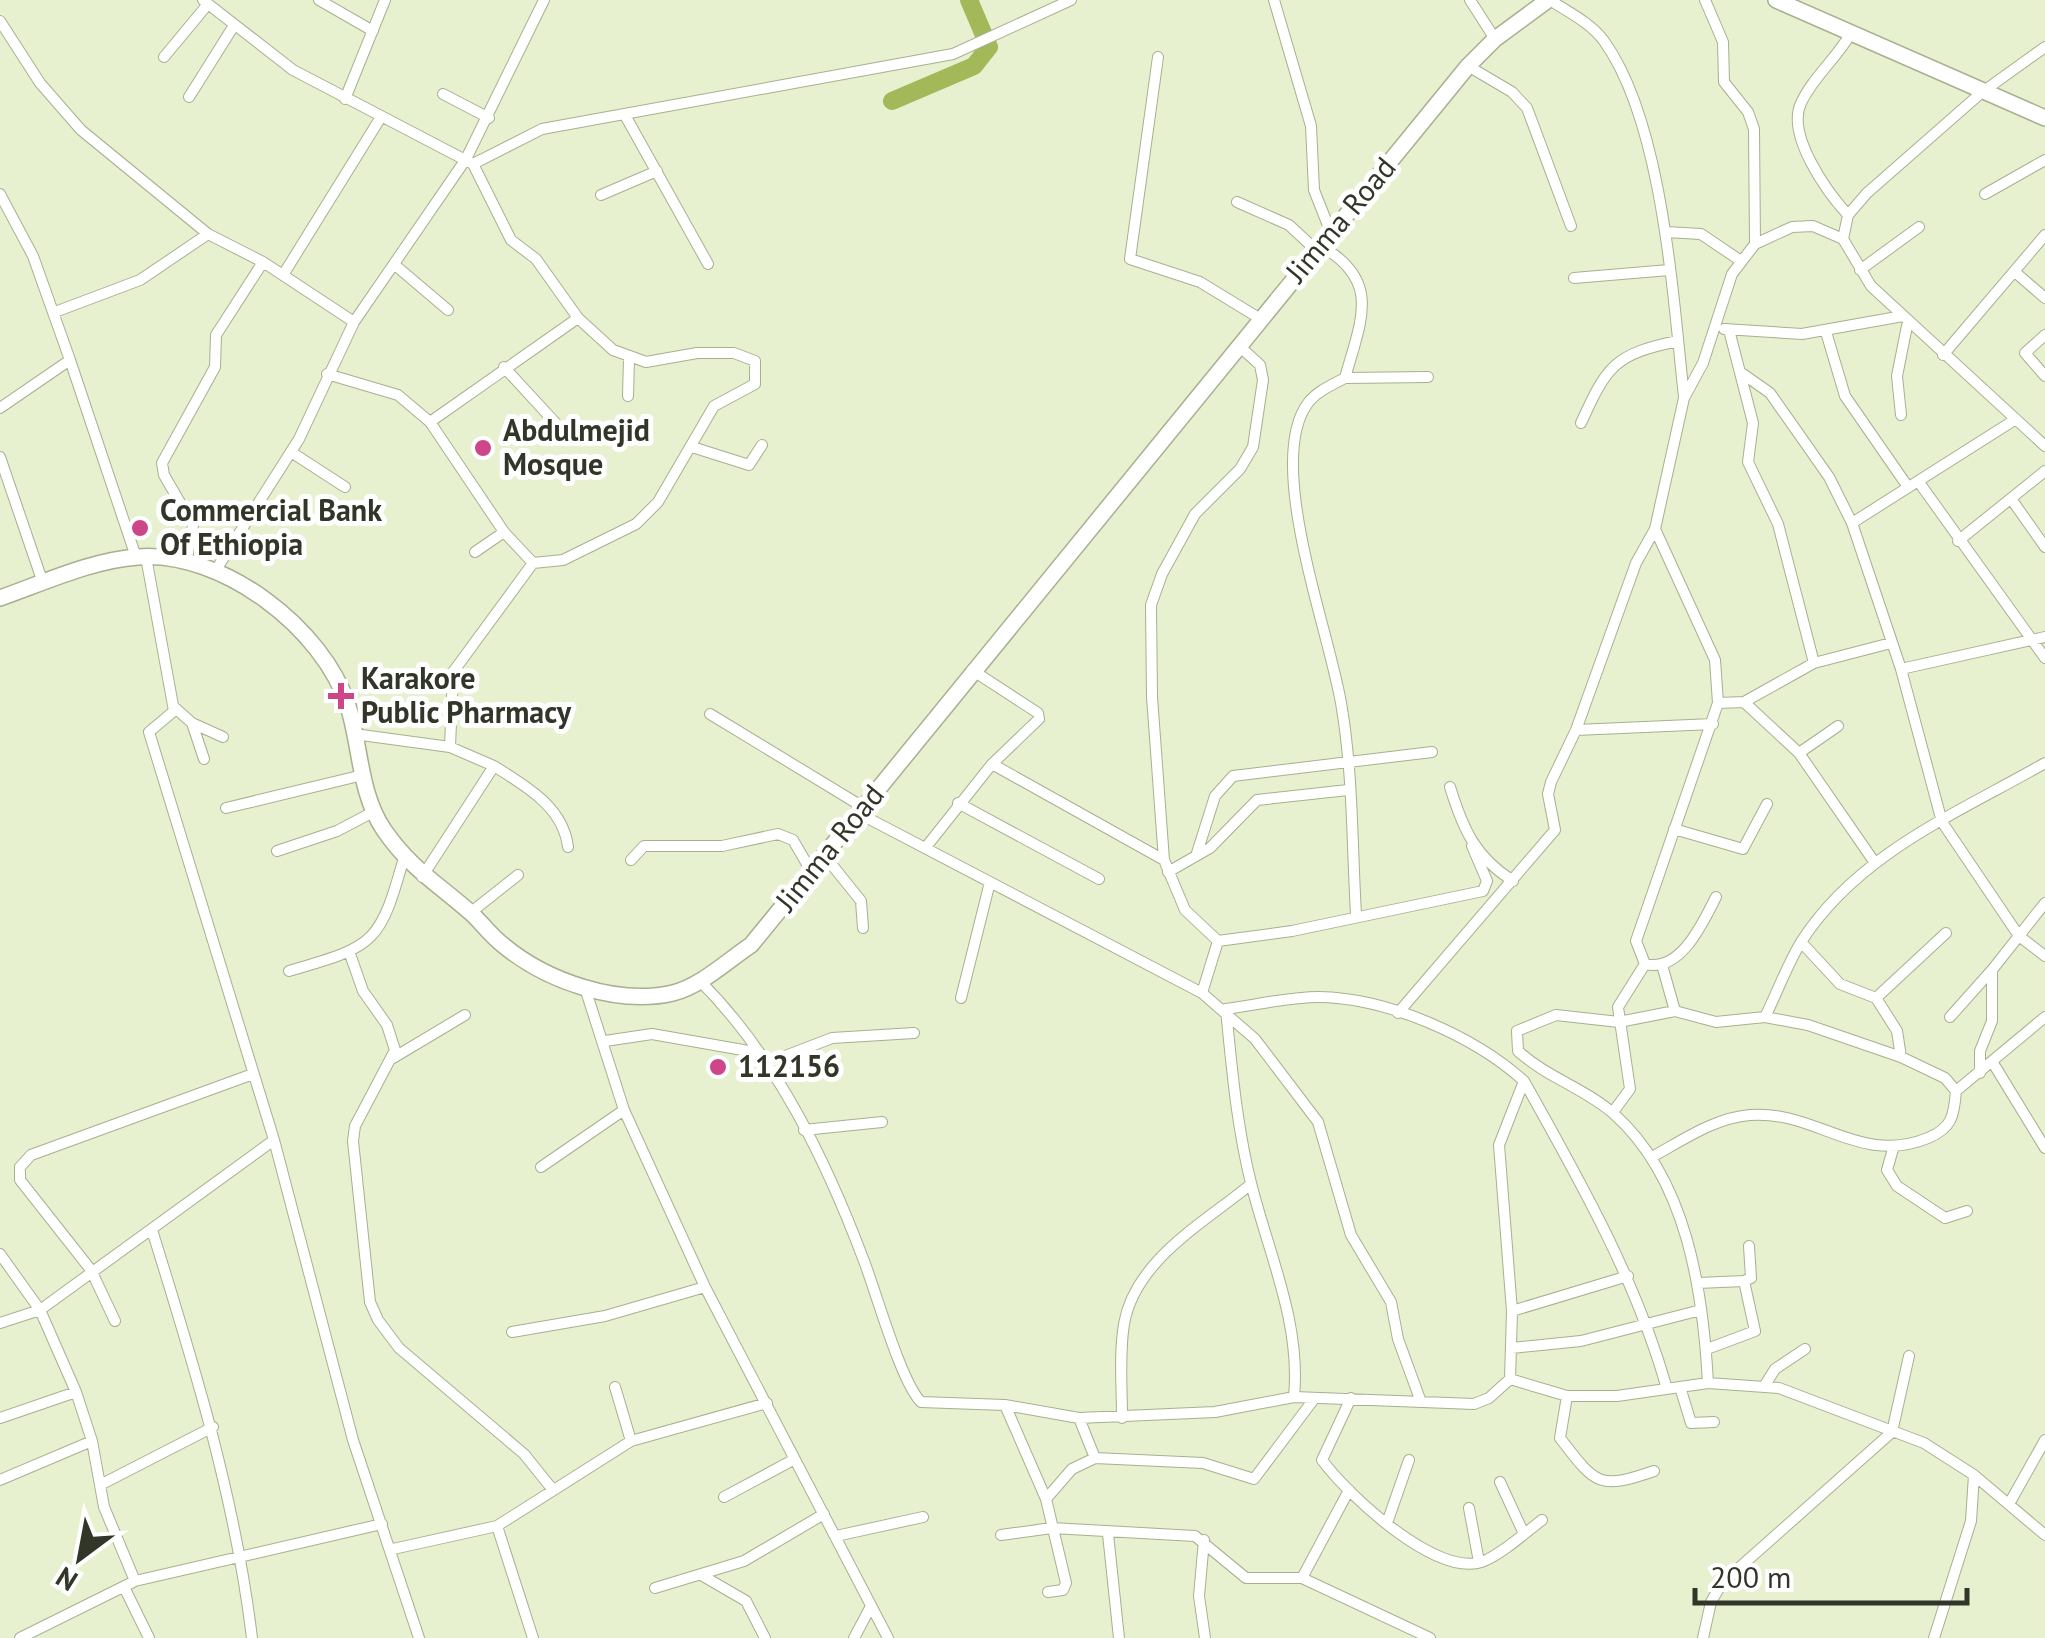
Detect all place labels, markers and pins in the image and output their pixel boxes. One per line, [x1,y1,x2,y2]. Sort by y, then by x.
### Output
place label: Abdulmejid Mosque [503,410,650,483]
marker: Abdulmejid Mosque [472,437,494,459]
place label: Commercial Bank Of Ethiopia [160,490,382,563]
marker: Commercial Bank Of Ethiopia [129,517,151,539]
place label: Karakore Public Pharmacy [361,658,572,731]
marker: Karakore Public Pharmacy [330,685,352,707]
place label: 112156 [738,1046,840,1085]
marker: 112156 [707,1056,729,1078]

